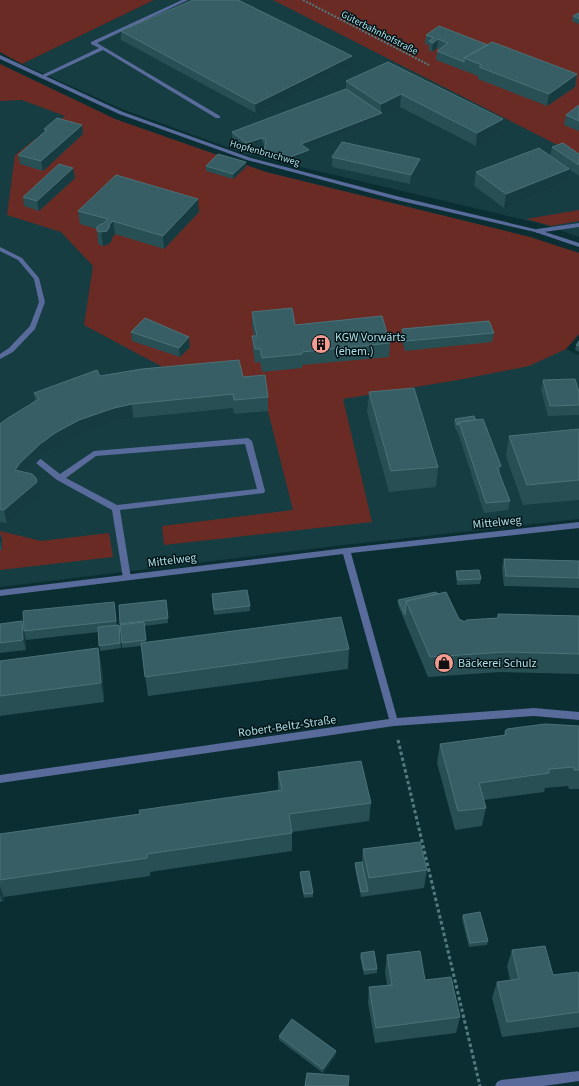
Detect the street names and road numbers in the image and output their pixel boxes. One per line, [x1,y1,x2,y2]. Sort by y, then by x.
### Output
street label: Güterbahnhofstraße [339,7,420,58]
street label: Hopfenbruchweg [228,136,301,170]
street label: Mittelweg [472,511,522,534]
street label: Mittelweg [147,549,197,572]
street label: Robert-Beltz-Straße [237,711,337,742]

